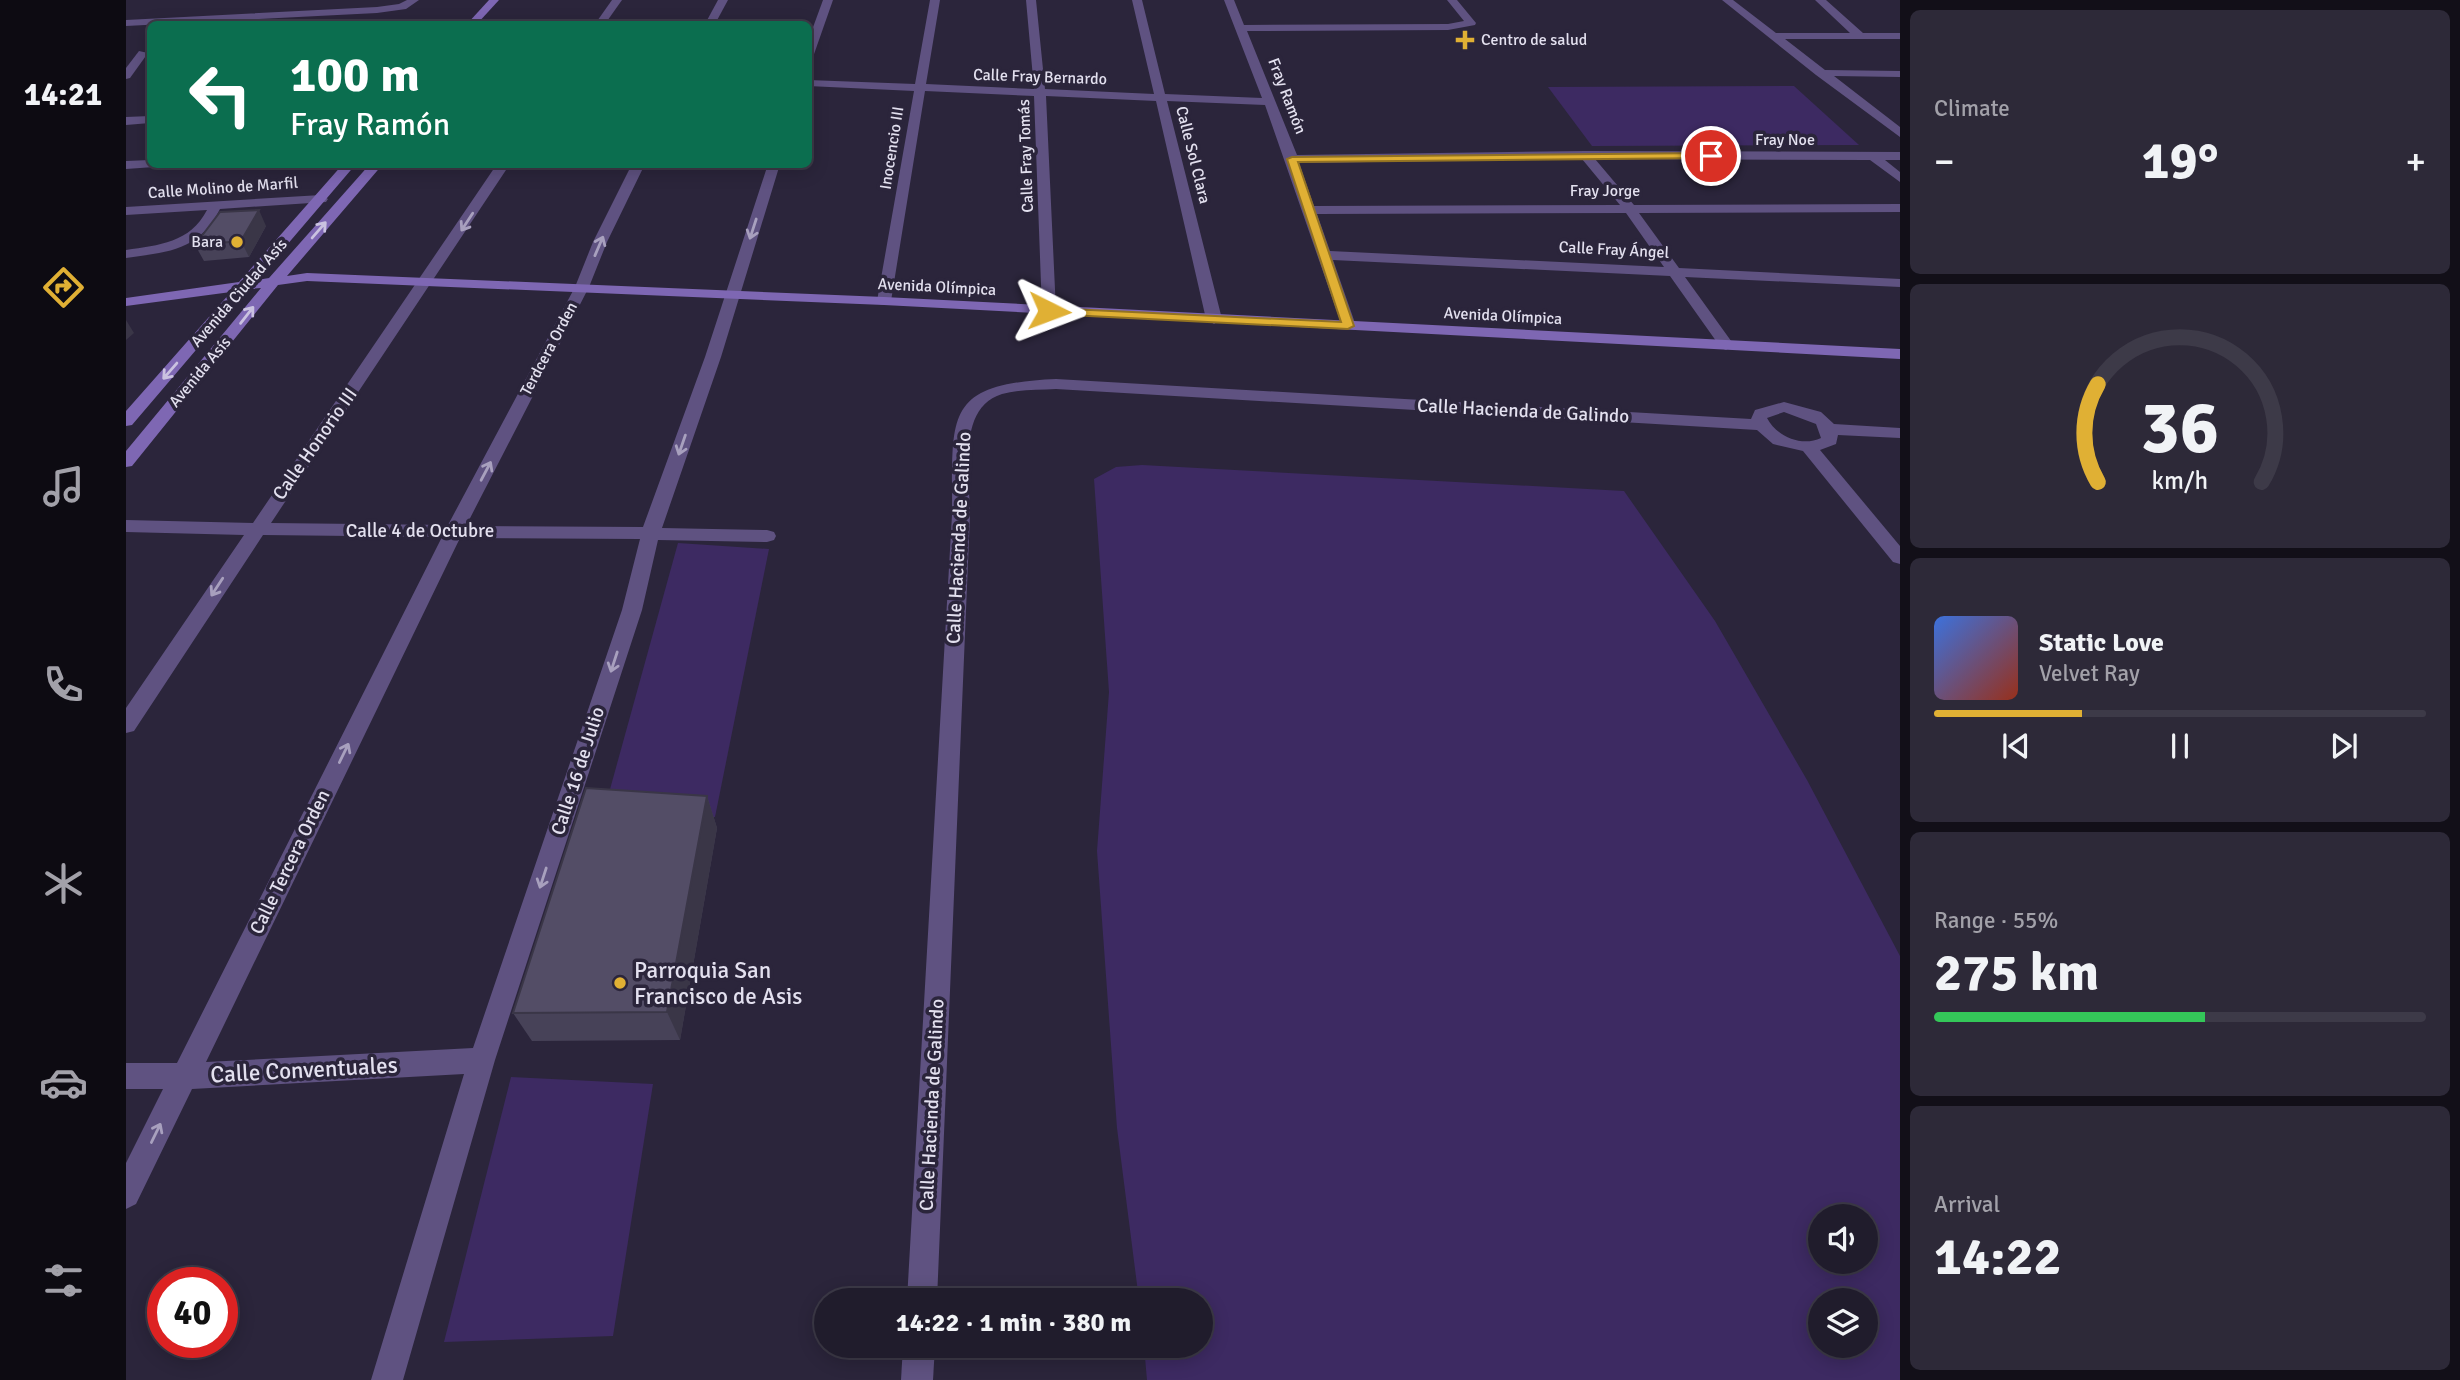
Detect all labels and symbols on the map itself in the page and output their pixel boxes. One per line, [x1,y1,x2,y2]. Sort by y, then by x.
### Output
marker: Centro de salud [1455,30,1475,50]
place label: Centro de salud [1481,30,1587,50]
street label: Fray Ramón [1263,55,1311,137]
street label: Calle Fray Bernardo [973,65,1107,89]
street label: Calle Fray Tomás [1014,99,1038,213]
street label: Calle Sol Clara [1171,104,1215,206]
street label: Inocencio III [876,105,908,191]
pin [1681,126,1741,186]
street label: Fray Noe [1755,130,1815,150]
street label: Calle Molino de Marfil [147,173,299,203]
street label: Fray Jorge [1570,181,1640,201]
one-way arrow [460,211,474,231]
one-way arrow [746,218,759,240]
one-way arrow [311,222,327,240]
place label: Bara [191,232,223,252]
marker: Bara [229,234,245,250]
street label: Avenida Ciudad Asís [186,235,292,351]
one-way arrow [593,235,606,257]
street label: Calle Fray Ángel [1558,237,1670,263]
street label: Avenida Olímpica [877,274,997,300]
position arrow [1012,274,1086,348]
street label: Terdcera Orden [516,299,582,399]
street label: Avenida Olímpica [1443,303,1563,329]
one-way arrow [240,306,255,325]
street label: Avenida Asís [165,333,235,411]
one-way arrow [162,362,178,380]
street label: Calle Honorio III [267,383,363,505]
street label: Calle Hacienda de Galindo [1416,393,1630,429]
street label: Calle Hacienda de Galindo [941,431,977,645]
one-way arrow [675,434,687,456]
one-way arrow [479,461,493,481]
street label: Calle 4 de Octubre [346,519,494,543]
one-way arrow [210,577,224,596]
one-way arrow [607,651,619,673]
street label: Calle 16 de Julio [546,704,610,838]
one-way arrow [337,743,351,764]
street label: Calle Tercera Orden [245,786,335,938]
one-way arrow [535,867,548,889]
place label: Parroquia San Francisco de Asis [634,956,802,1011]
marker: Parroquia San Francisco de Asis [612,975,628,991]
street label: Calle Hacienda de Galindo [914,998,950,1212]
street label: Calle Conventuales [210,1051,398,1089]
one-way arrow [149,1123,163,1144]
speed limit sign: 40 [147,1267,238,1358]

